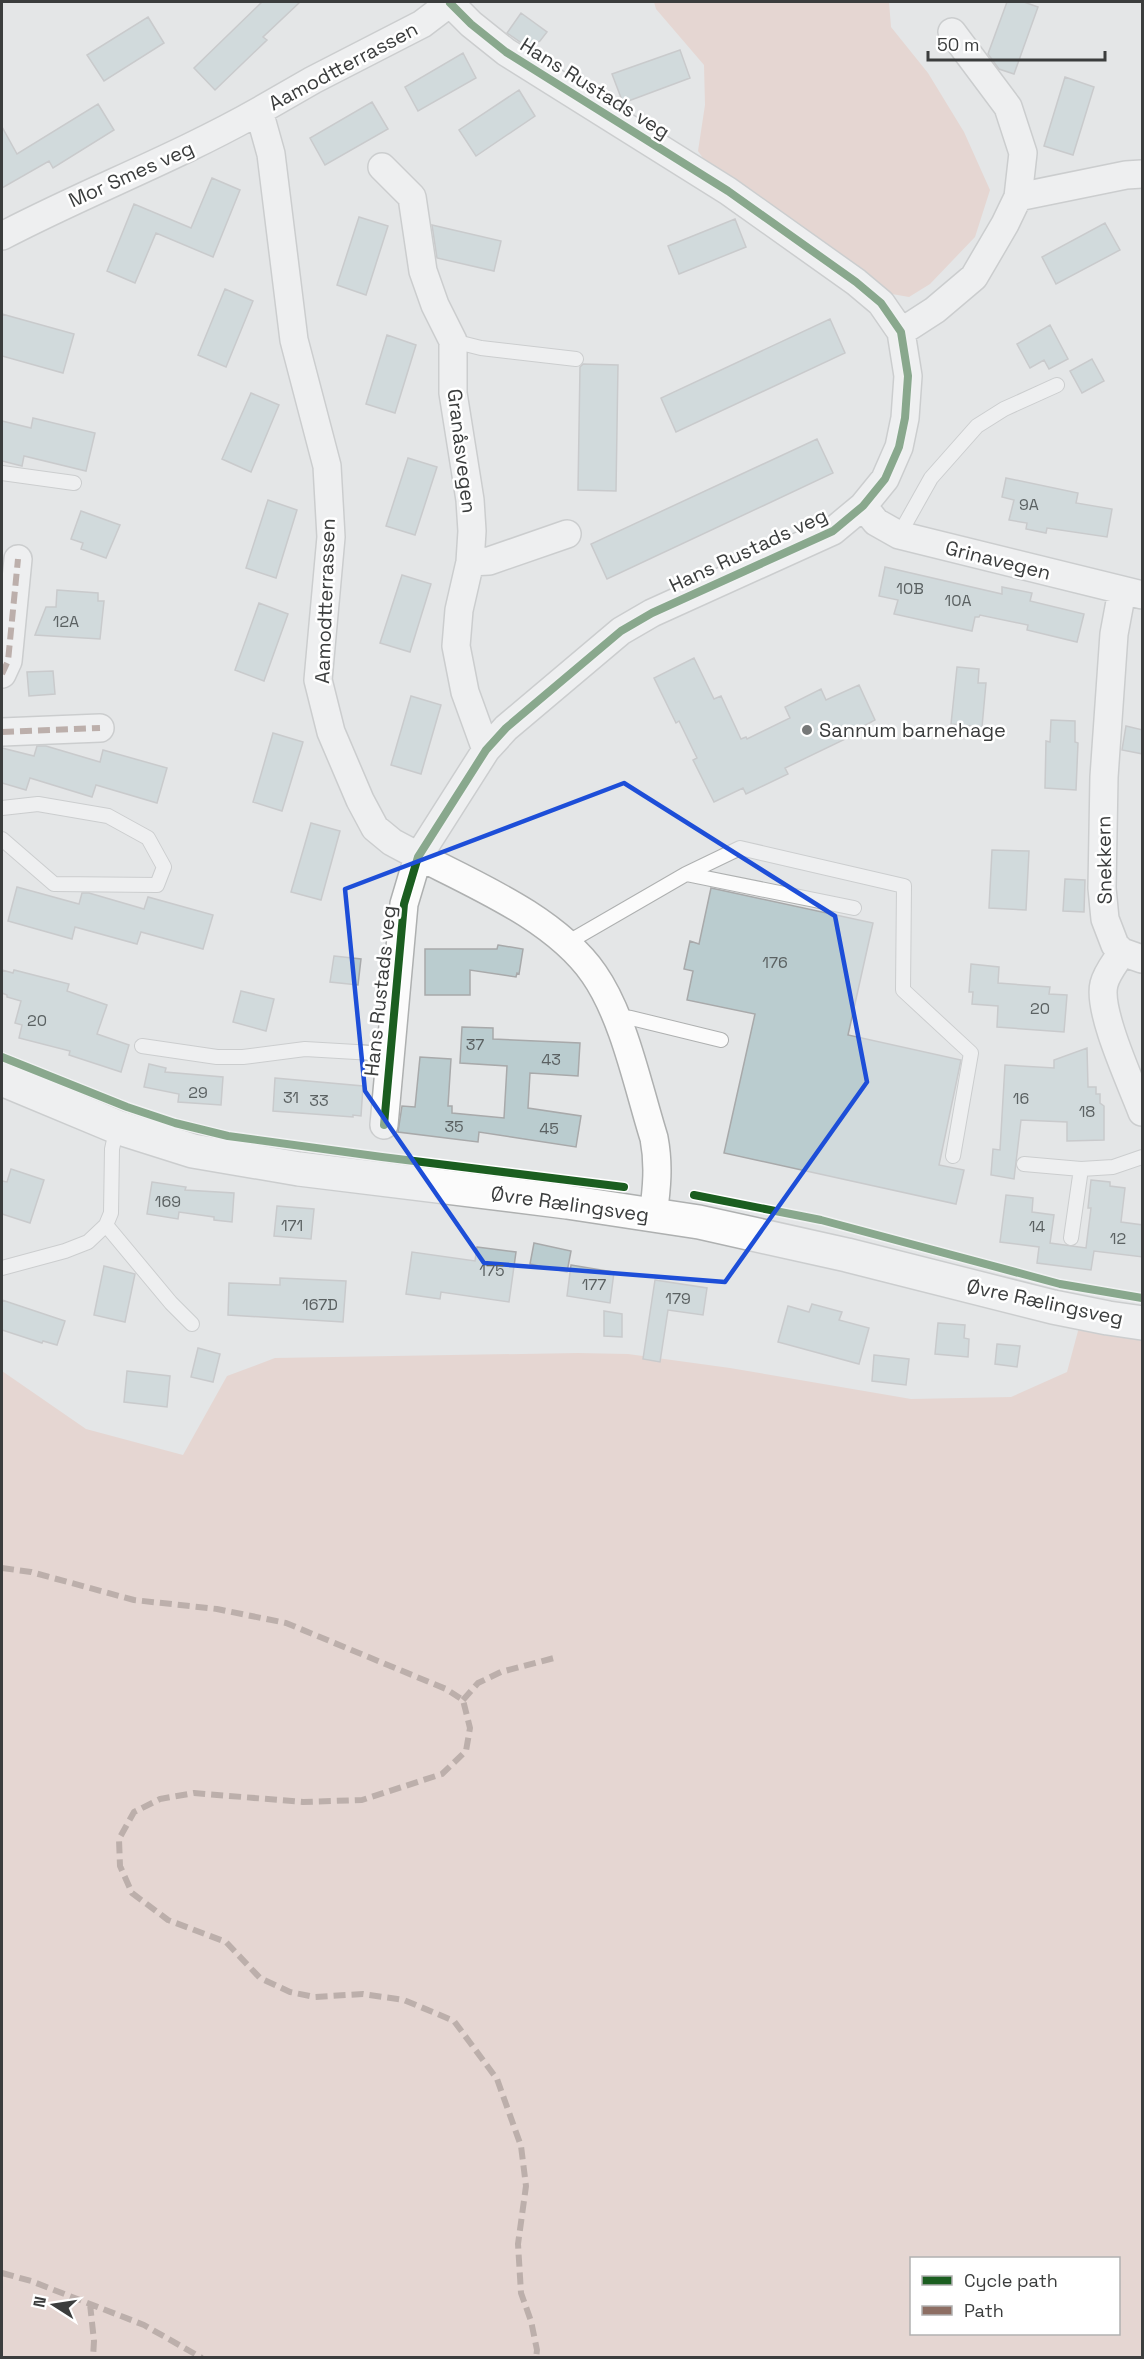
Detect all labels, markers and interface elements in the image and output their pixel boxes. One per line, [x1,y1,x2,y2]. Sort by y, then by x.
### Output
street label: Aamodtterrassen [264,16,422,116]
scale bar [928,24,1105,62]
street label: Hans Rustads veg [515,31,675,145]
text: 50 m [937,33,979,56]
street label: Mor Smes veg [64,135,198,213]
street label: Granåsvegen [441,387,483,515]
house number: 9A [1019,494,1039,515]
street label: Hans Rustads veg [665,502,831,598]
street label: Aamodtterrassen [309,518,341,684]
street label: Grinavegen [942,534,1054,586]
house number: 10B [896,578,924,599]
house number: 10A [944,590,972,611]
house number: 12A [53,611,79,632]
place label: Sannum barnehage [819,717,1006,743]
marker: Sannum barnehage [800,723,814,737]
street label: Snekkern [1090,815,1118,905]
street label: Hans Rustads veg [358,904,402,1078]
house number: 176 [762,952,788,973]
house number: 20 [1030,998,1050,1019]
house number: 20 [27,1010,47,1031]
house number: 37 [466,1034,484,1055]
house number: 43 [541,1049,561,1070]
house number: 29 [188,1082,208,1103]
house number: 31 [283,1087,299,1108]
house number: 16 [1013,1088,1029,1109]
house number: 33 [309,1090,329,1111]
house number: 18 [1079,1101,1095,1122]
house number: 35 [444,1116,464,1137]
house number: 45 [539,1118,559,1139]
street label: Øvre Rælingsveg [489,1180,651,1228]
house number: 169 [155,1191,181,1212]
house number: 171 [281,1215,303,1236]
house number: 14 [1029,1216,1045,1237]
house number: 12 [1110,1228,1126,1249]
house number: 175 [479,1260,505,1281]
street label: Øvre Rælingsveg [964,1273,1126,1331]
house number: 177 [582,1274,606,1295]
house number: 179 [665,1288,691,1309]
house number: 167D [302,1294,338,1315]
legend [910,2257,1120,2335]
text: Cycle path [964,2269,1058,2292]
north arrow [24,2275,84,2335]
text: N [28,2295,51,2309]
text: Path [964,2299,1004,2322]

